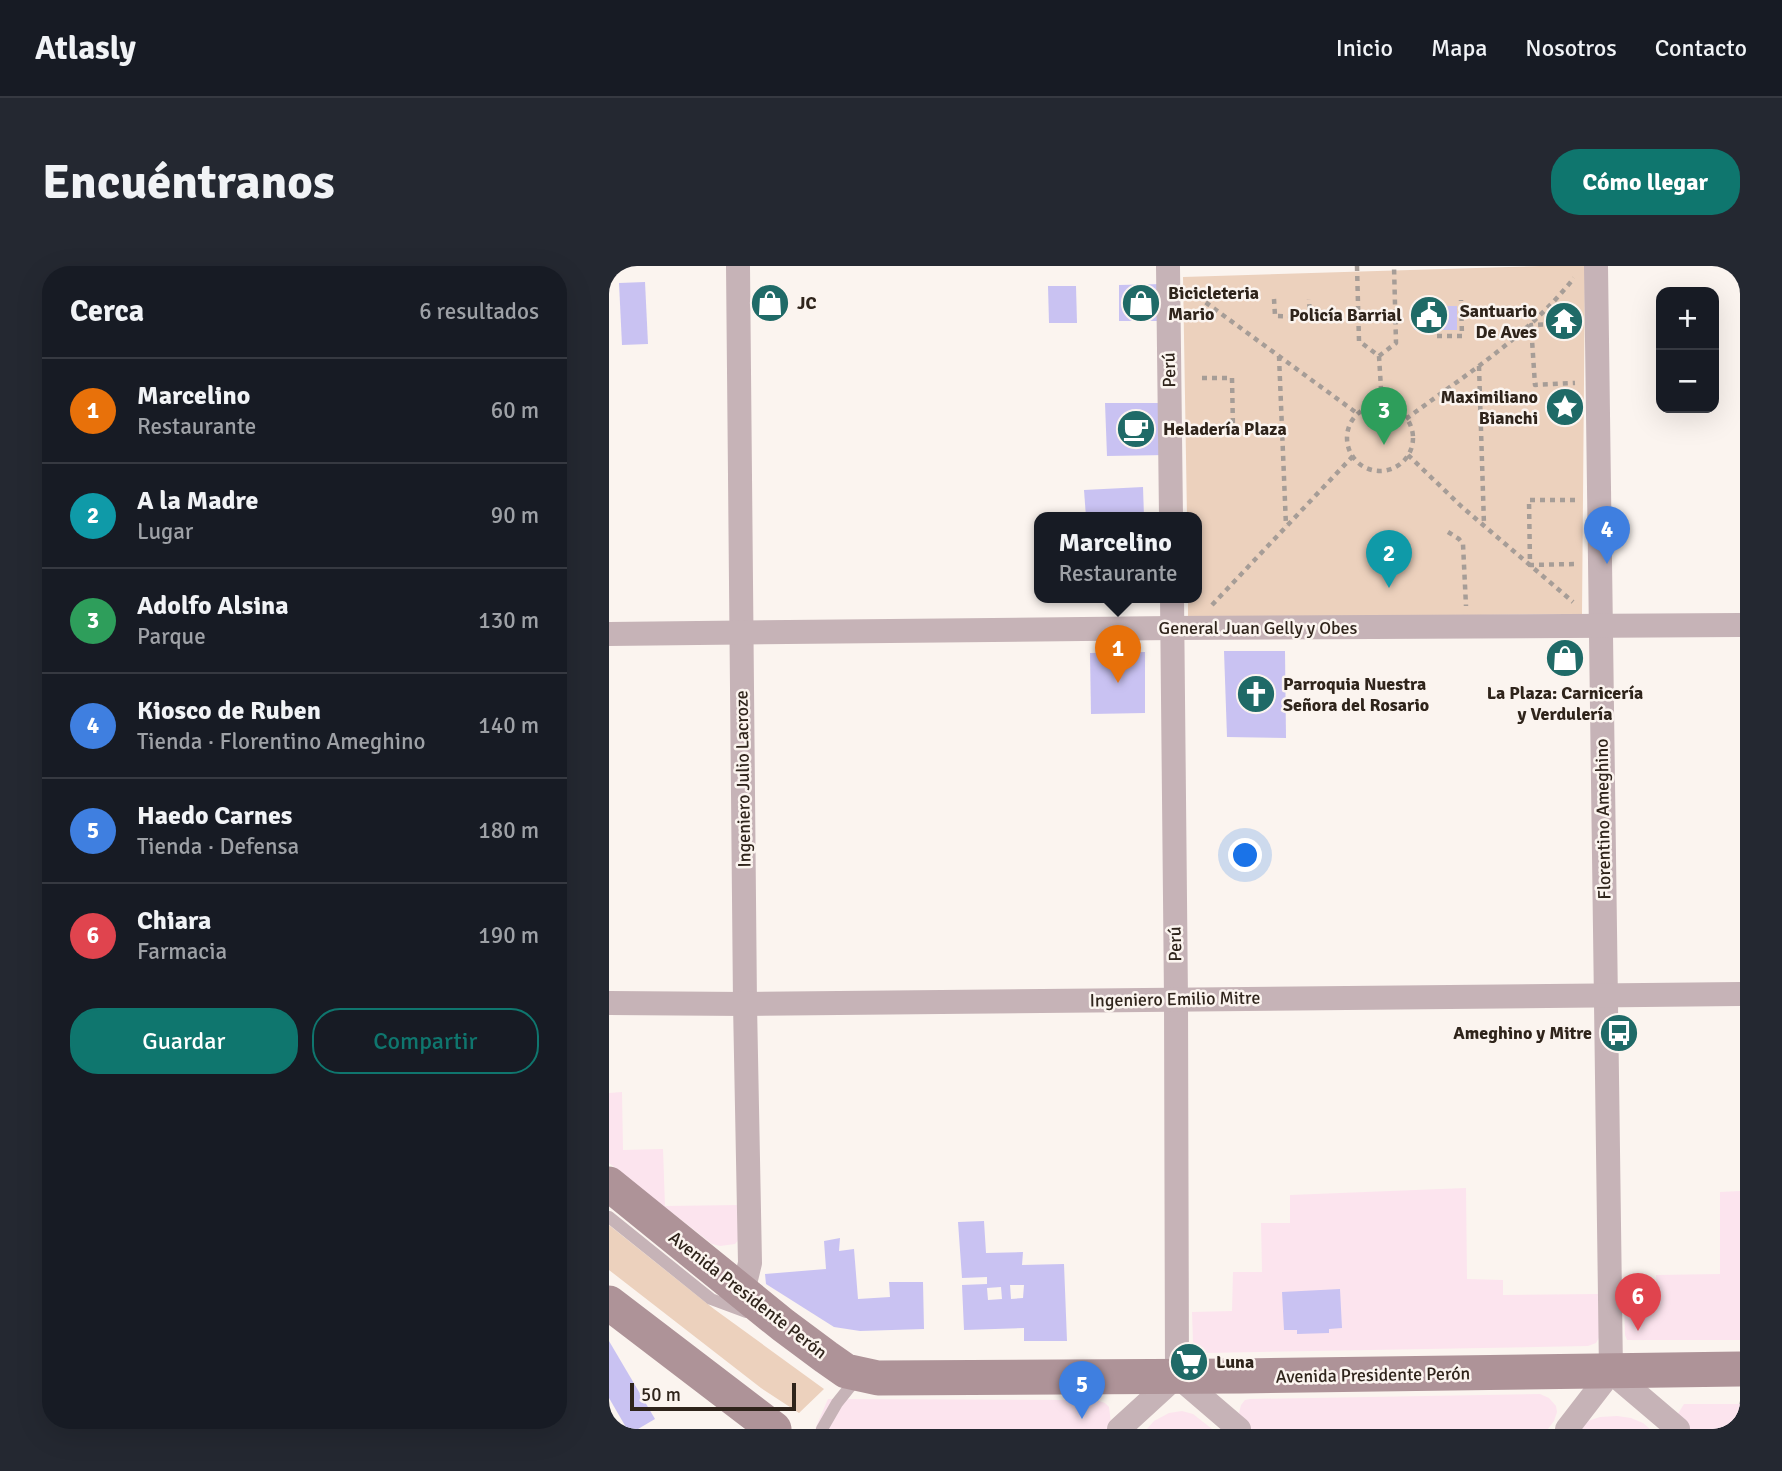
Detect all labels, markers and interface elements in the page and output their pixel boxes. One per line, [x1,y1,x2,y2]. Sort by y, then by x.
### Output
text: Atlasly [35,28,136,69]
text: Inicio [1336,33,1393,63]
text: Mapa [1431,33,1487,63]
text: Nosotros [1525,33,1617,63]
text: Contacto [1655,33,1747,63]
button: Cómo llegar [1551,149,1740,215]
text: Encuéntranos [42,152,335,212]
shop icon: JC [749,282,791,324]
shop icon: Bicicleteria Mario [1120,282,1162,324]
place label: Bicicleteria Mario [1168,282,1259,325]
map controls [1656,287,1719,413]
button: + [1656,287,1719,350]
place label: JC [797,292,816,314]
text: Cerca [70,293,144,330]
public building icon: Policía Barrial [1408,294,1450,336]
text: 6 resultados [419,297,539,326]
place label: Santuario De Aves [1460,300,1537,343]
temple icon: Santuario De Aves [1543,300,1585,342]
place label: Policía Barrial [1289,304,1402,326]
button: − [1656,350,1719,413]
street label: Perú [1158,352,1180,388]
text: Marcelino [137,380,250,412]
place label: Maximiliano Bianchi [1440,386,1538,429]
place icon: Maximiliano Bianchi [1544,386,1586,428]
pin: 3 [1361,387,1407,445]
text: 1 [87,396,99,425]
text: 60 m [491,396,539,425]
cafe icon: Heladería Plaza [1115,408,1157,450]
text: Restaurante [137,412,256,441]
place label: Heladería Plaza [1163,418,1287,440]
text: A la Madre [137,485,258,517]
text: 2 [87,501,99,530]
text: 90 m [491,501,539,530]
pin: 4 [1584,506,1630,564]
popup [1034,512,1202,603]
text: Lugar [137,517,193,546]
text: Marcelino [1058,527,1172,559]
pin: 2 [1366,530,1412,588]
text: Restaurante [1058,559,1178,588]
text: Adolfo Alsina [137,590,289,622]
text: 3 [87,606,99,635]
text: 130 m [478,606,539,635]
street label: General Juan Gelly y Obes [1159,617,1358,639]
text: Parque [137,622,206,651]
pin: 1 [1095,625,1141,683]
shop icon: La Plaza: Carnicería y Verdulería [1544,637,1586,679]
church icon: Parroquia Nuestra Señora del Rosario [1235,673,1277,715]
place label: Parroquia Nuestra Señora del Rosario [1283,673,1429,716]
place label: La Plaza: Carnicería y Verdulería [1487,682,1643,725]
street label: Ingeniero Julio Lacroze [730,690,756,868]
text: Kiosco de Ruben [137,695,321,727]
text: 4 [87,711,99,740]
text: 140 m [478,711,539,740]
text: Tienda · Florentino Ameghino [137,727,425,756]
street label: Florentino Ameghino [1591,738,1615,900]
text: Haedo Carnes [137,800,292,832]
text: 5 [87,816,99,845]
text: 180 m [478,816,539,845]
text: Tienda · Defensa [137,832,299,861]
your location [1228,838,1262,872]
text: Chiara [137,905,211,937]
text: 6 [87,921,99,950]
text: 190 m [478,921,539,950]
street label: Perú [1164,926,1186,962]
text: Farmacia [137,937,227,966]
street label: Ingeniero Emilio Mitre [1089,987,1261,1011]
button: Guardar [70,1008,298,1074]
button: Compartir [312,1008,539,1074]
bus stop icon: Ameghino y Mitre [1598,1012,1640,1054]
place label: Ameghino y Mitre [1453,1022,1592,1044]
street label: Avenida Presidente Perón [665,1226,831,1364]
pin: 6 [1615,1273,1661,1331]
supermarket icon: Luna [1168,1341,1210,1383]
place label: Luna [1216,1351,1254,1373]
pin: 5 [1059,1361,1105,1419]
street label: Avenida Presidente Perón [1275,1362,1471,1388]
scale bar [630,1380,796,1412]
text: 50 m [641,1383,681,1407]

